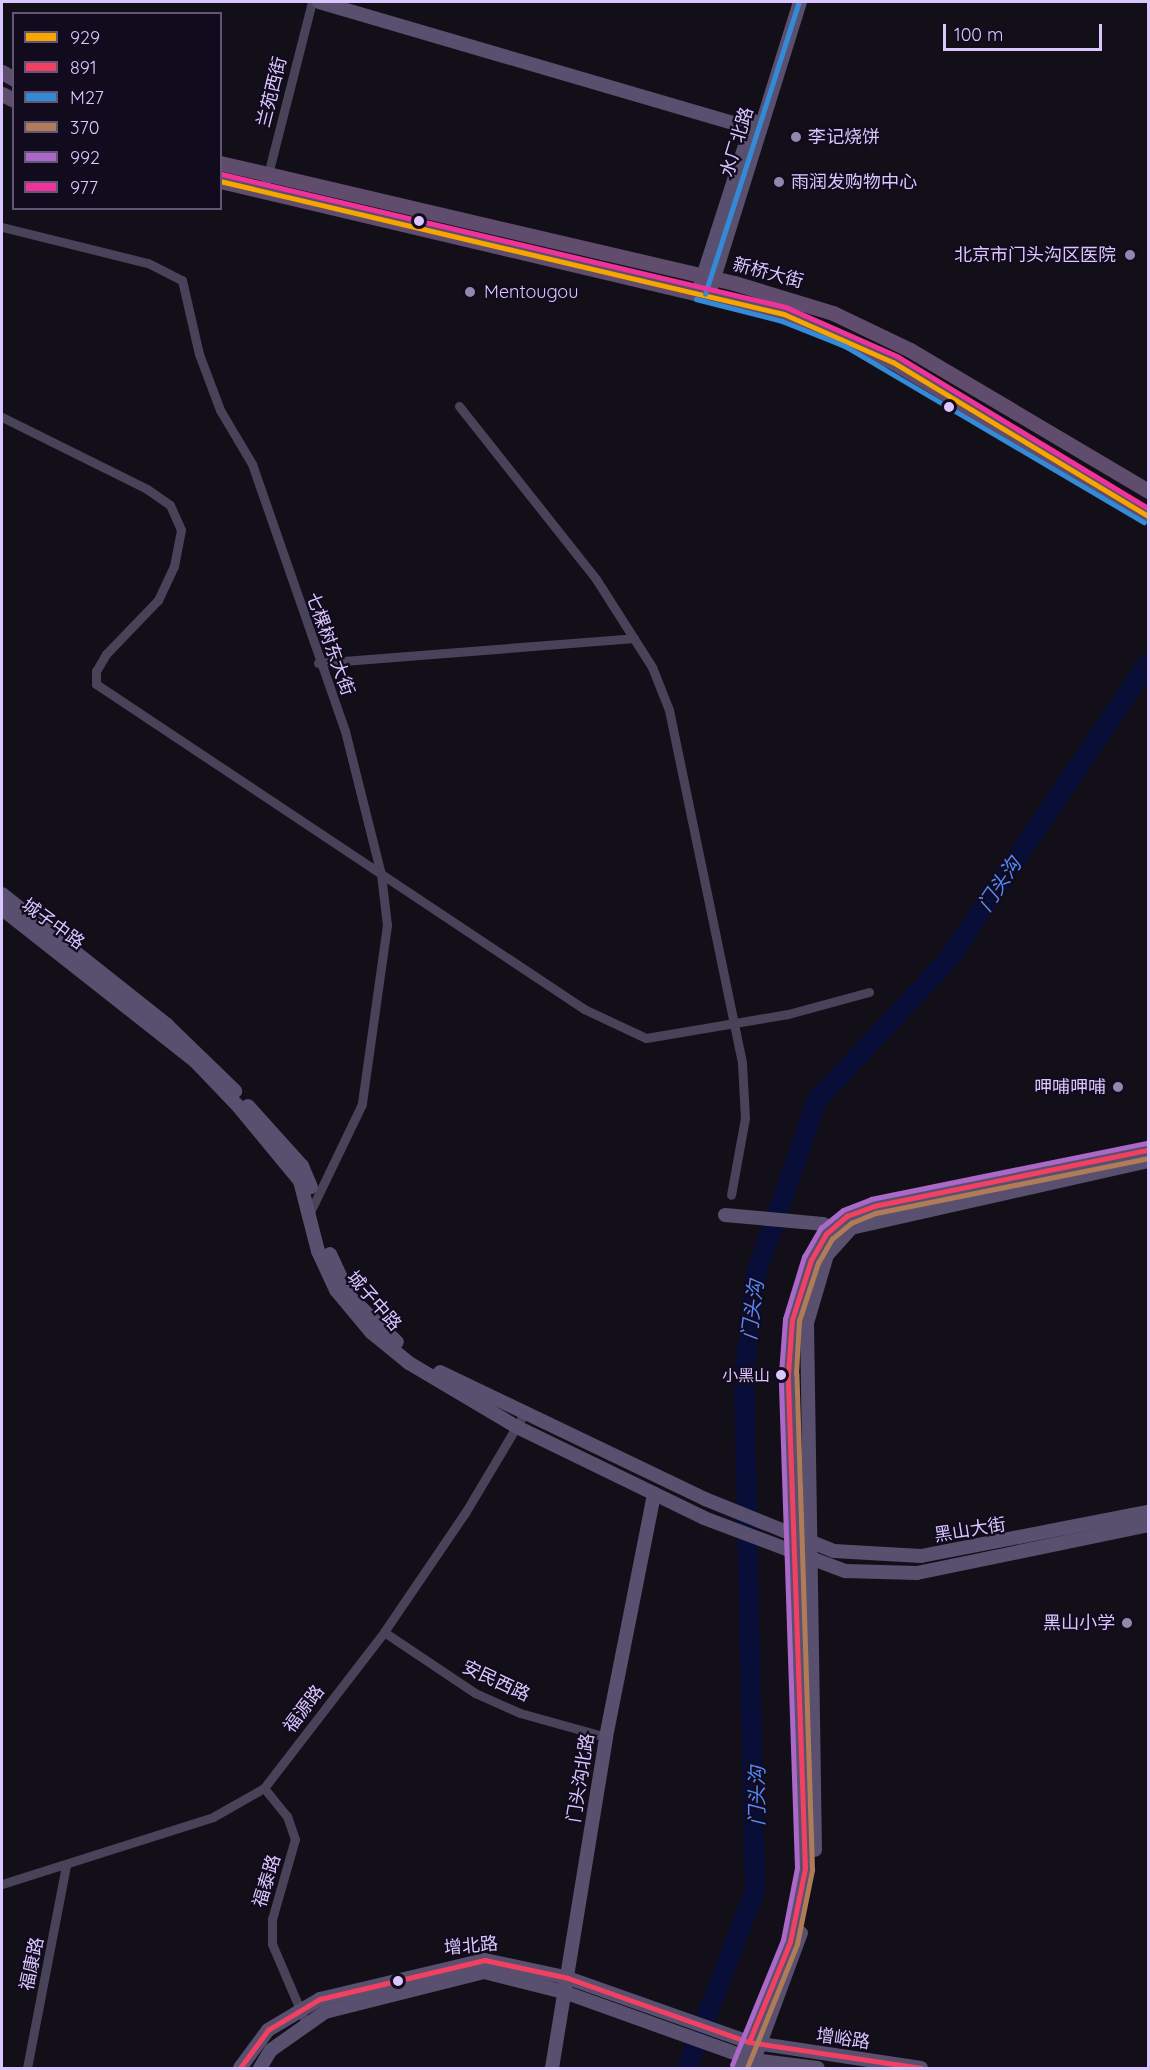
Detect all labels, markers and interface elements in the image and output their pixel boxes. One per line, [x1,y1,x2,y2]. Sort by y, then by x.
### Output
legend [12,12,222,210]
scale bar [946,12,1105,50]
text: 100 m [954,23,1003,46]
text: 929 [70,26,100,49]
street label: 兰苑西街 [253,54,291,130]
text: 891 [70,56,97,79]
text: M27 [70,86,104,109]
street label: 水厂北路 [716,104,758,180]
text: 370 [70,116,99,139]
place label: 李记烧饼 [808,126,880,148]
marker: 李记烧饼 [789,130,803,144]
text: 992 [70,146,100,169]
place label: 雨润发购物中心 [791,171,917,193]
marker: 雨润发购物中心 [772,175,786,189]
text: 977 [70,176,98,199]
unlabelled marker [413,215,425,227]
place label: 北京市门头沟区医院 [954,244,1116,266]
marker: 北京市门头沟区医院 [1121,246,1139,264]
street label: 新桥大街 [730,253,806,293]
place label: Mentougou [484,281,578,303]
marker: Mentougou [461,283,479,301]
unlabelled marker [943,401,955,413]
street label: 七棵树东大街 [301,590,359,698]
water label: 门头沟 [972,852,1026,916]
street label: 城子中路 [18,894,88,954]
place label: 呷哺呷哺 [1034,1076,1106,1098]
marker: 呷哺呷哺 [1111,1080,1125,1094]
street label: 城子中路 [342,1267,406,1335]
water label: 门头沟 [736,1279,768,1341]
place label: 小黑山 [722,1365,770,1385]
marker: 小黑山 [775,1369,787,1381]
street label: 黑山大街 [933,1514,1007,1546]
place label: 黑山小学 [1043,1612,1115,1634]
marker: 黑山小学 [1120,1616,1134,1630]
street label: 安民西路 [459,1656,533,1706]
street label: 福源路 [279,1681,329,1737]
street label: 门头沟北路 [563,1732,599,1824]
water label: 门头沟 [744,1766,768,1826]
street label: 福泰路 [249,1852,285,1910]
street label: 增北路 [443,1933,499,1959]
street label: 福康路 [16,1935,48,1993]
unlabelled marker [392,1975,404,1987]
street label: 增峪路 [815,2025,871,2053]

